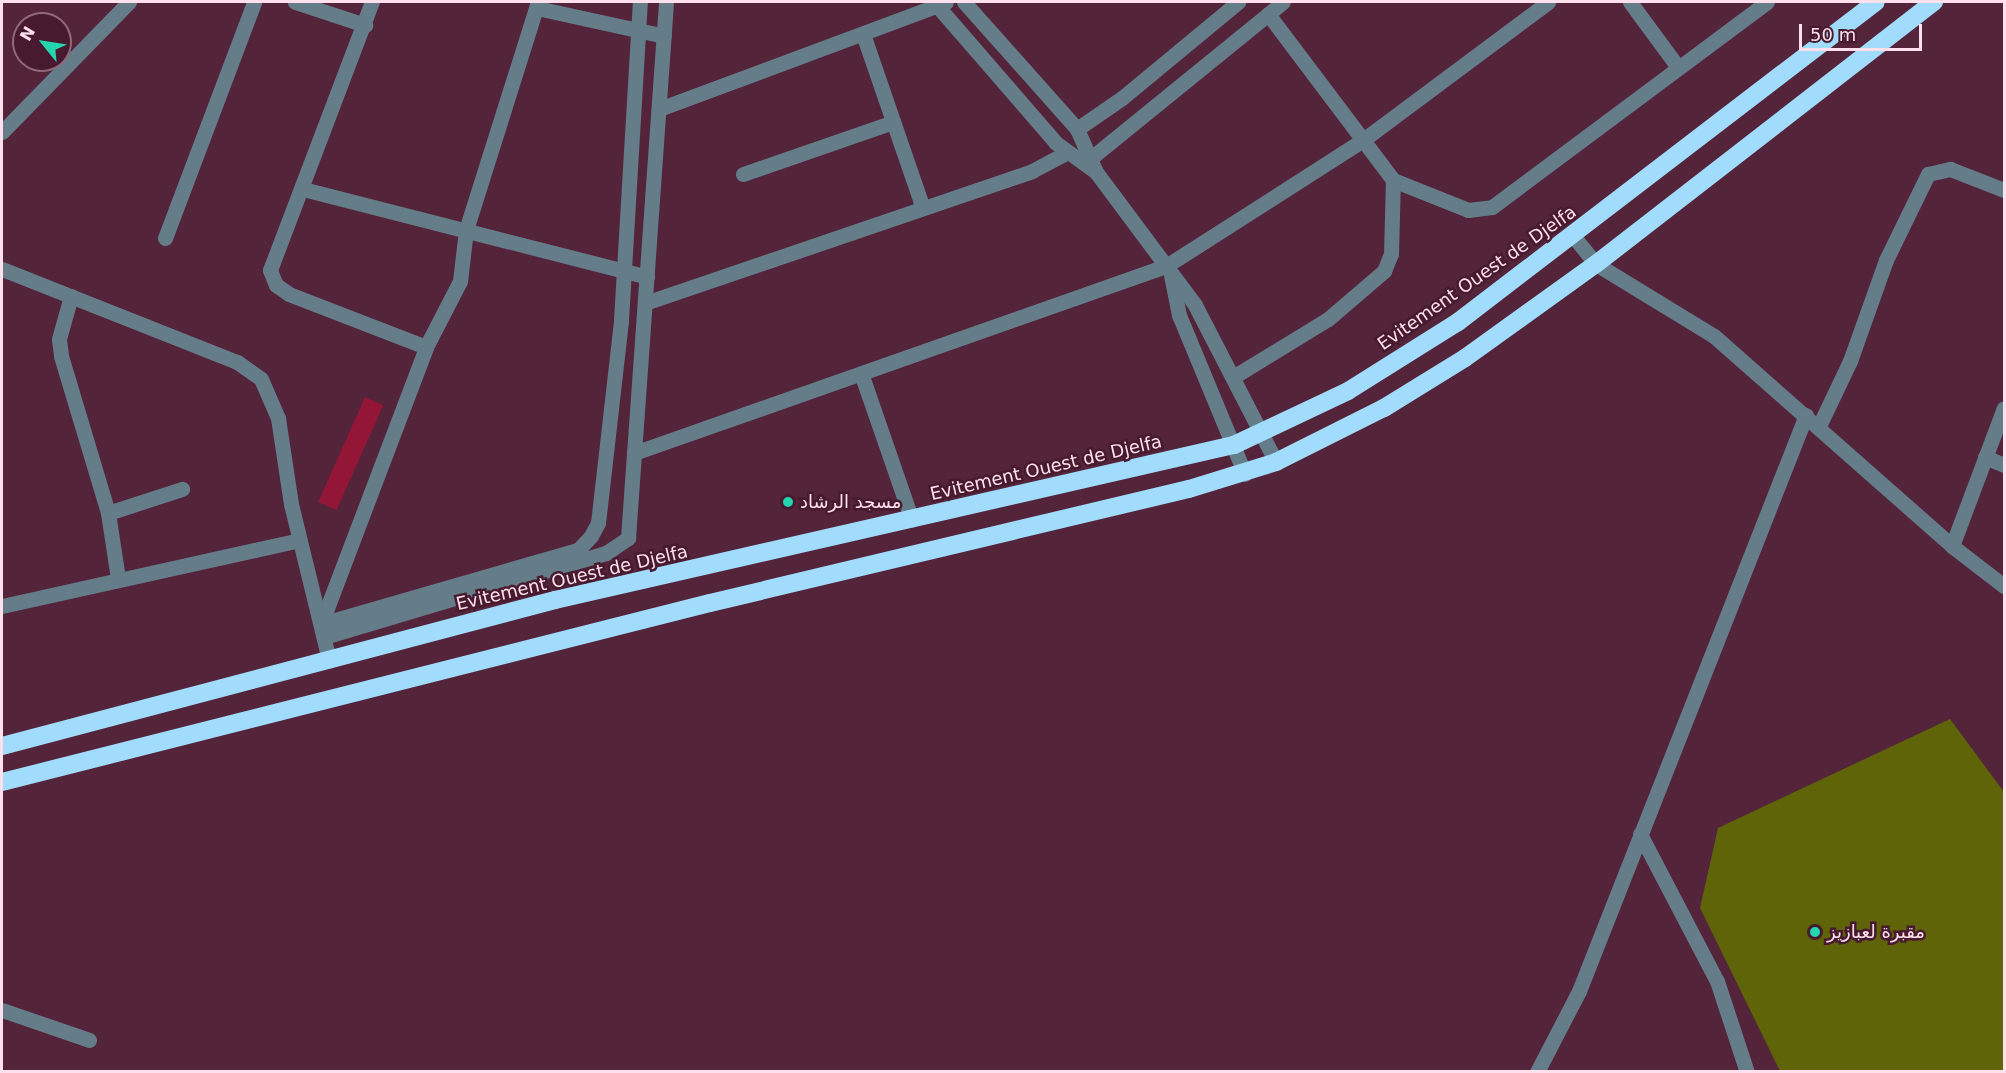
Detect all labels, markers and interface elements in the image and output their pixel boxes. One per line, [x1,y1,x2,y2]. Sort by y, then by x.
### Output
north arrow [12,12,72,72]
scale bar [1802,12,1925,50]
text: N [16,23,39,44]
text: 50 m [1810,24,1856,45]
street label: Evitement Ouest de Djelfa [1374,201,1580,355]
street label: Evitement Ouest de Djelfa [928,431,1164,505]
place label: مسجد الرشاد [800,491,901,513]
marker: مسجد الرشاد [781,495,795,509]
street label: Evitement Ouest de Djelfa [454,541,690,615]
place label: مقبرة لعبازيز [1827,921,1925,943]
marker: مقبرة لعبازيز [1808,925,1822,939]

